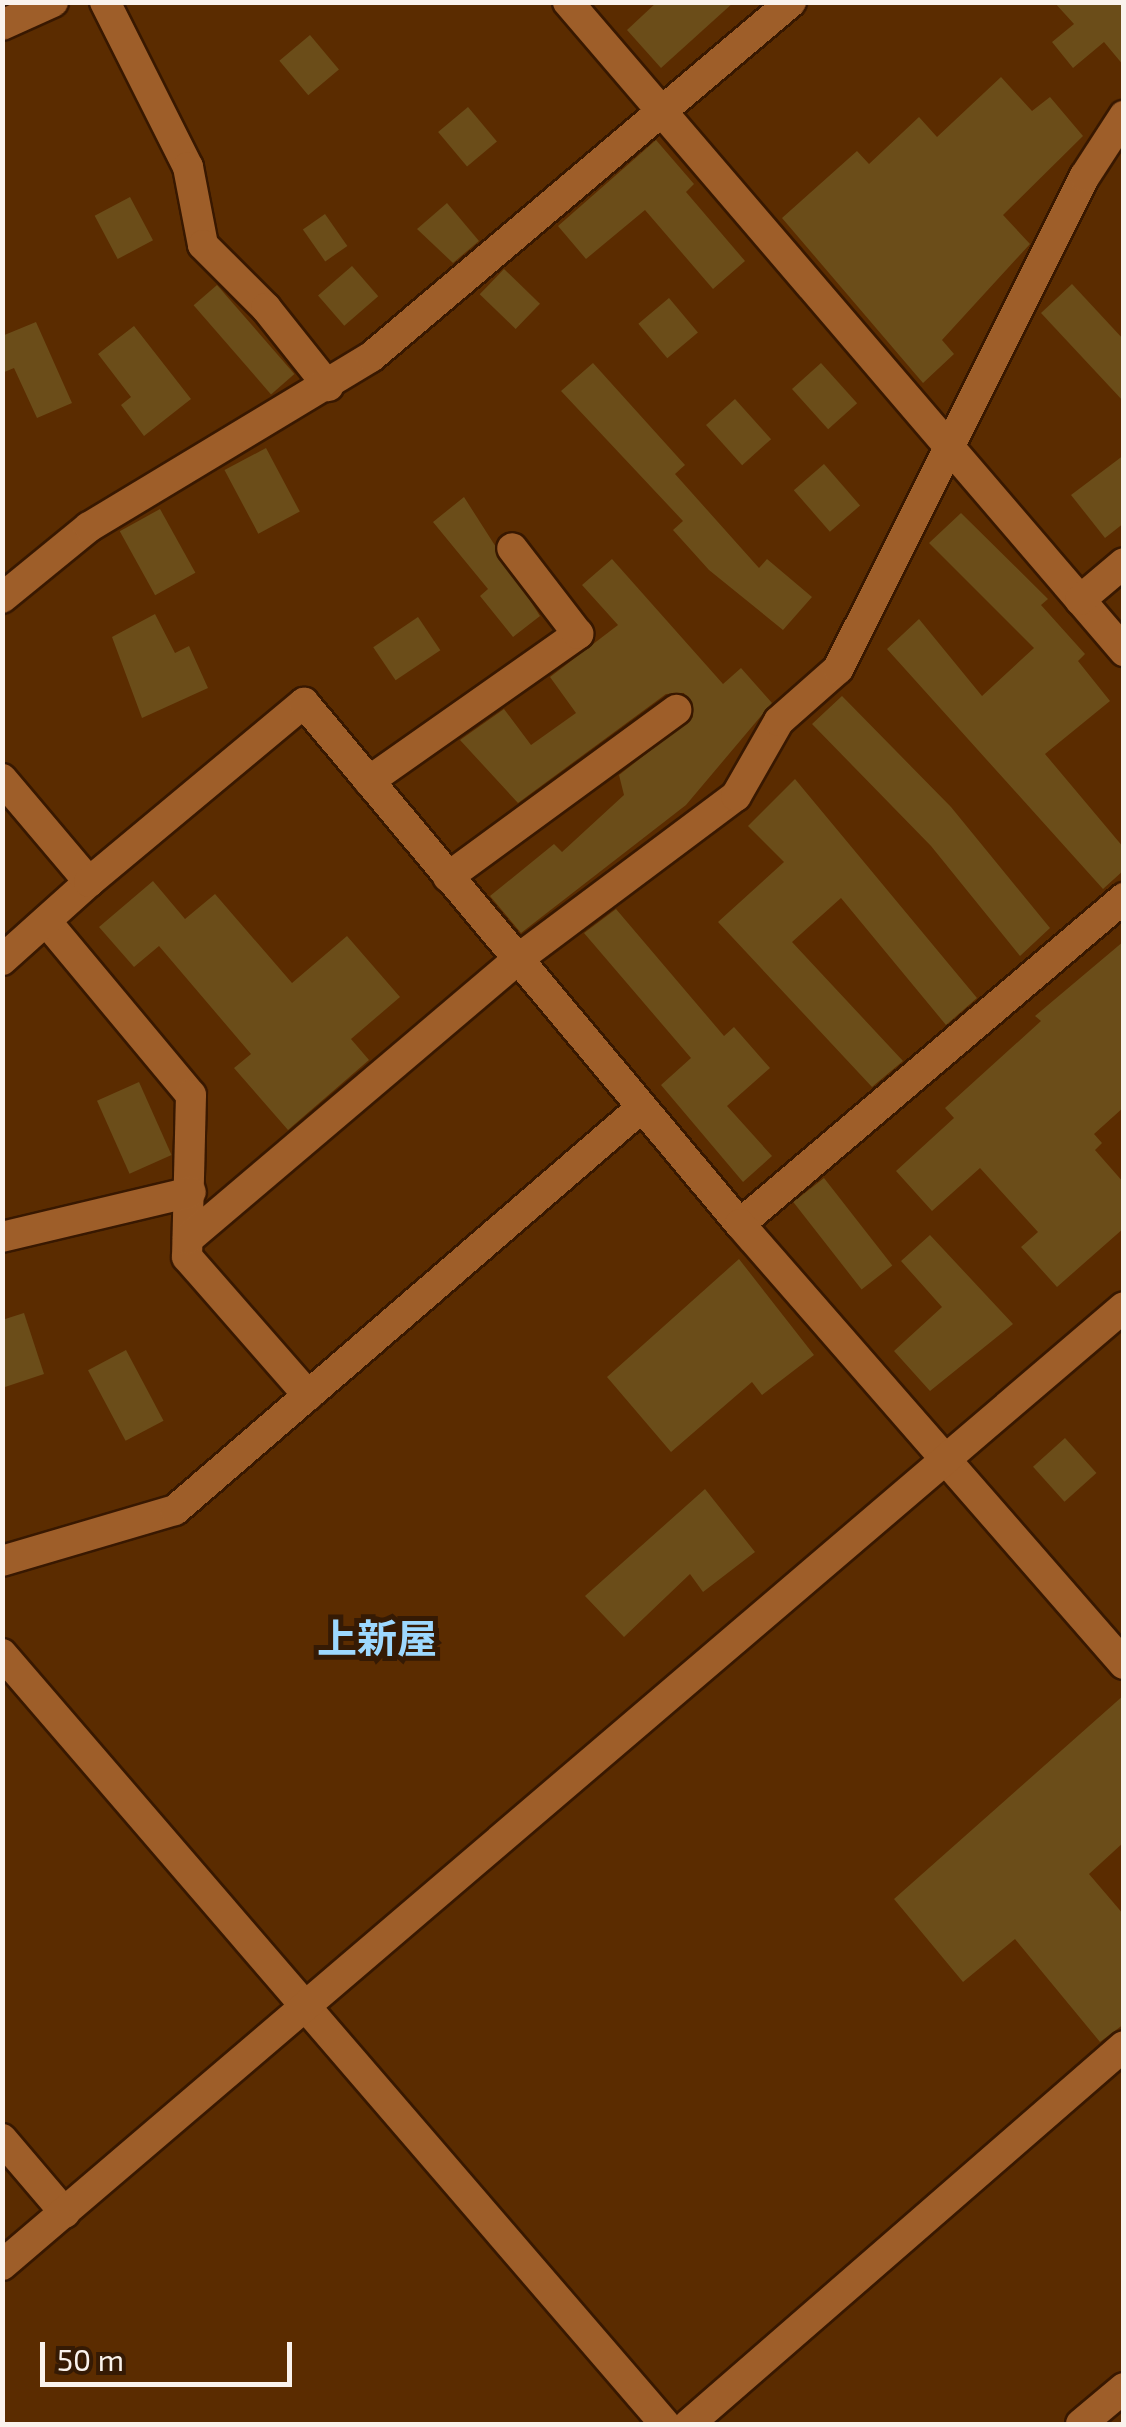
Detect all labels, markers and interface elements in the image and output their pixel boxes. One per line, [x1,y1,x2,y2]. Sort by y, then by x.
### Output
district label: 上新屋 [317,1613,437,1661]
scale bar [45,2322,298,2384]
text: 50 m [57,2341,124,2377]

